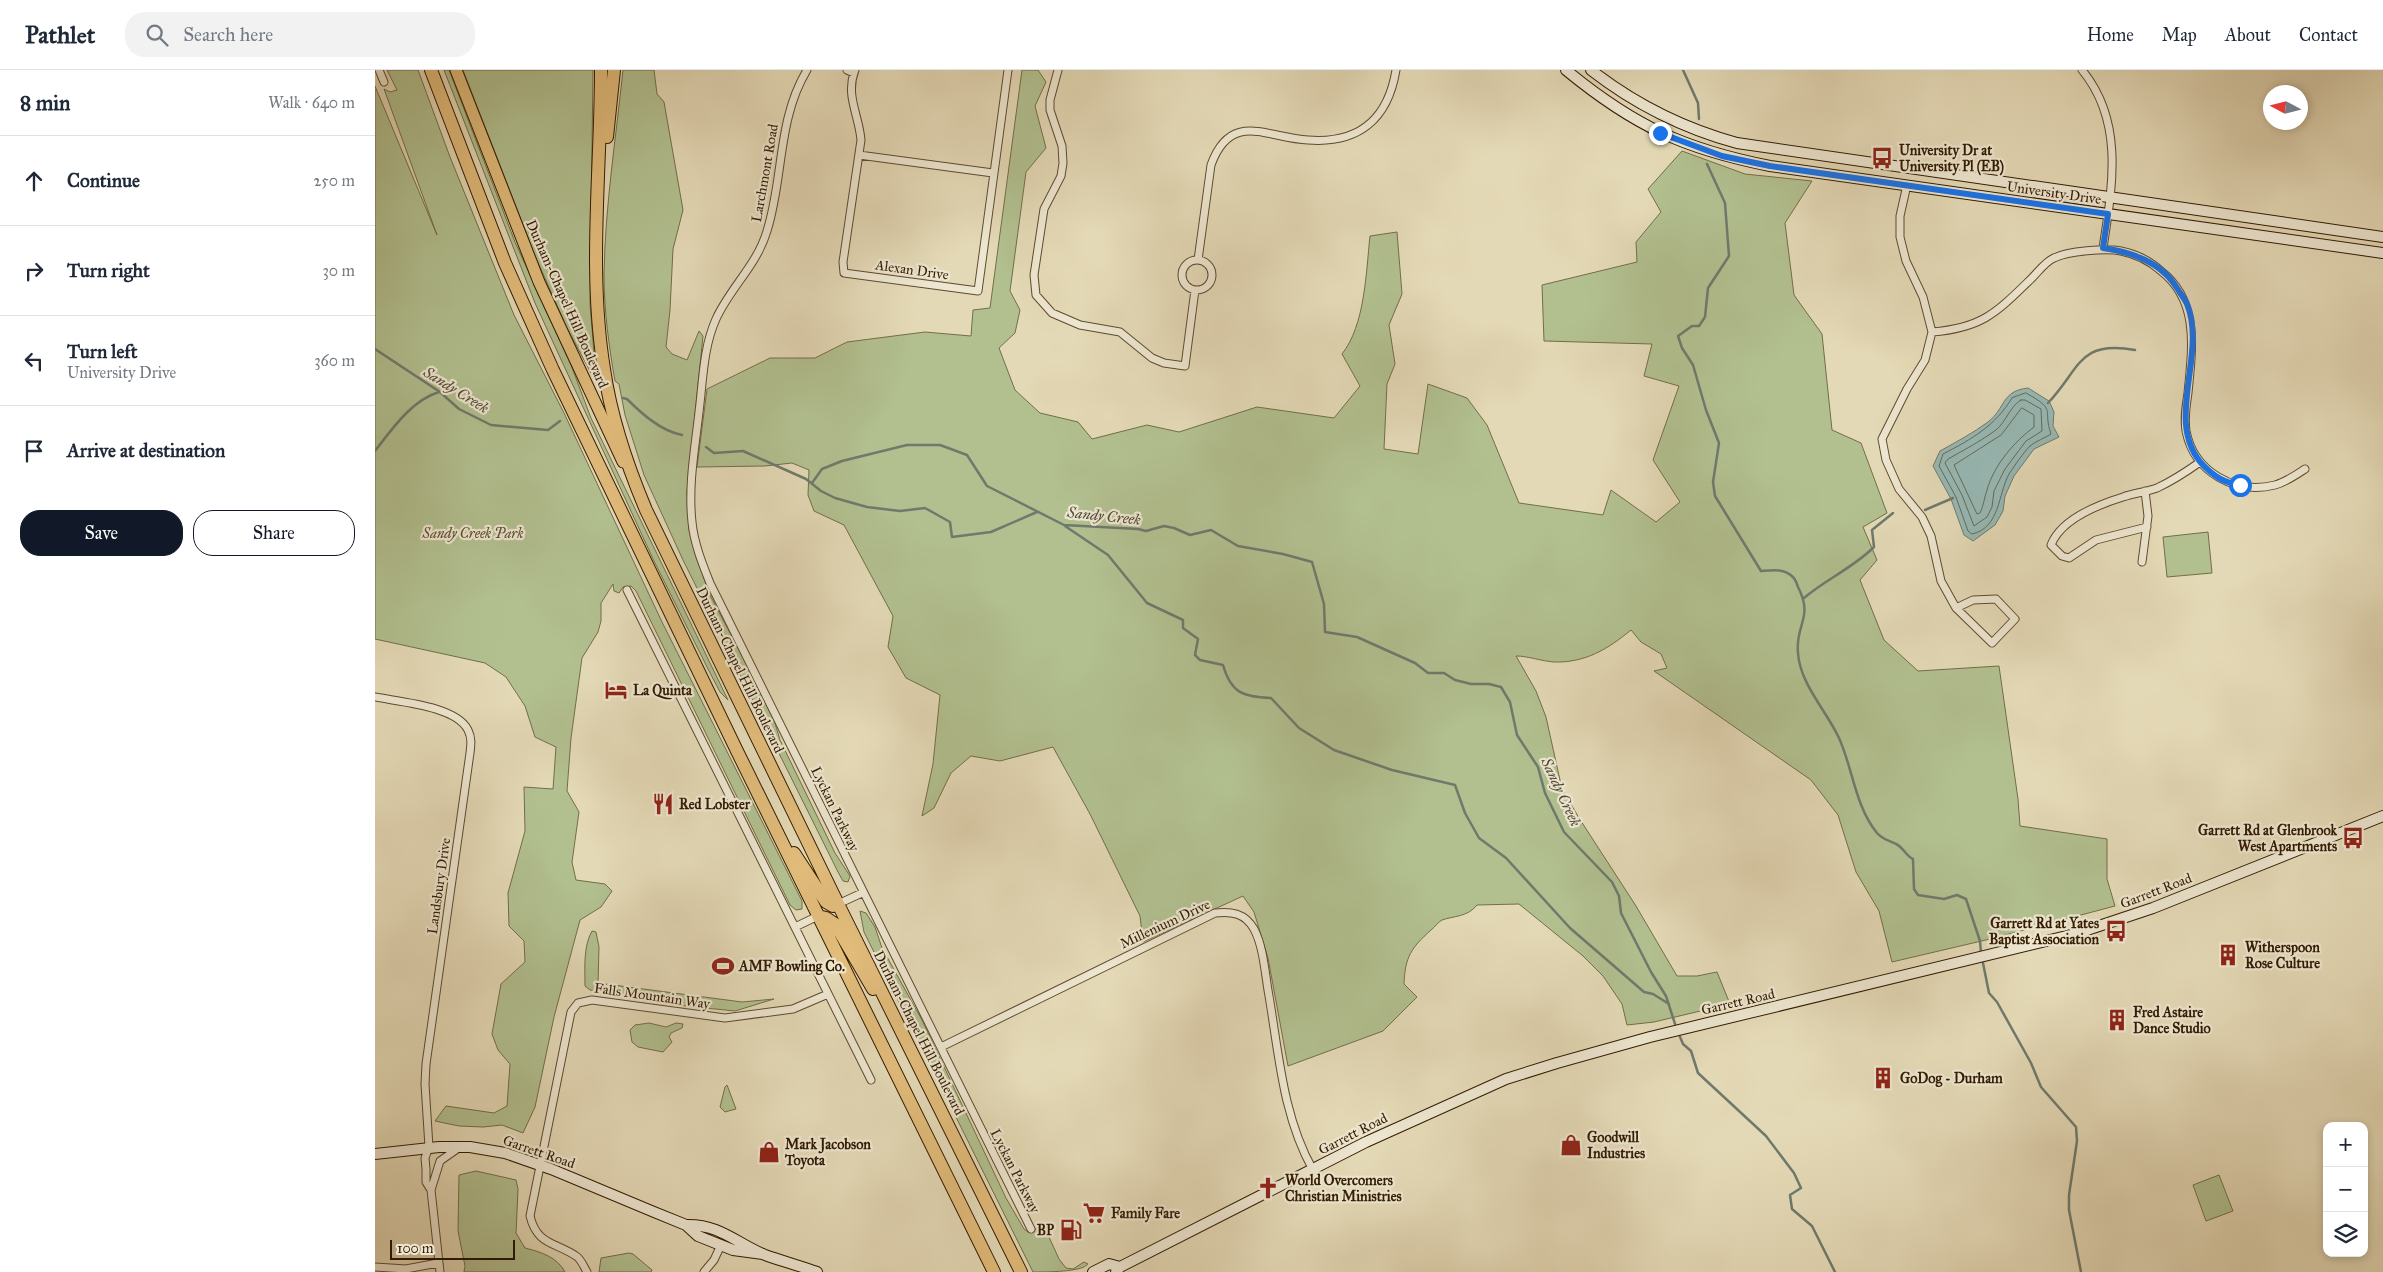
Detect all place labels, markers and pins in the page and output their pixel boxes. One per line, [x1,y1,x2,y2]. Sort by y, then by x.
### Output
place label: University Dr at University Pl (EB) [1899,142,2004,176]
bus stop icon: University Dr at University Pl (EB) [1869,145,1895,171]
hotel icon: La Quinta [603,677,629,703]
place label: La Quinta [633,682,693,700]
restaurant icon: Red Lobster [650,791,676,817]
place label: Red Lobster [679,796,751,813]
place label: Garrett Rd at Glenbrook West Apartments [2198,822,2337,856]
bus stop icon: Garrett Rd at Glenbrook West Apartments [2340,825,2366,851]
place label: Garrett Rd at Yates Baptist Association [1989,915,2099,949]
bus stop icon: Garrett Rd at Yates Baptist Association [2103,918,2129,944]
place label: Witherspoon Rose Culture [2245,939,2320,972]
building icon: Witherspoon Rose Culture [2215,942,2241,968]
sports icon: AMF Bowling Co. [710,953,736,979]
place label: AMF Bowling Co. [738,958,845,976]
place label: Fred Astaire Dance Studio [2133,1004,2211,1037]
building icon: Fred Astaire Dance Studio [2104,1007,2130,1033]
building icon: GoDog - Durham [1870,1065,1896,1091]
place label: GoDog - Durham [1900,1070,2003,1088]
place label: Goodwill Industries [1587,1129,1645,1162]
shop icon: Goodwill Industries [1558,1132,1584,1158]
place label: Mark Jacobson Toyota [784,1136,871,1170]
shop icon: Mark Jacobson Toyota [756,1139,782,1165]
place label: World Overcomers Christian Ministries [1285,1172,1402,1205]
church icon: World Overcomers Christian Ministries [1255,1175,1281,1201]
supermarket icon: Family Fare [1081,1200,1107,1226]
place label: Family Fare [1111,1205,1180,1223]
fuel station icon: BP [1058,1217,1084,1243]
place label: BP [1037,1222,1054,1239]

